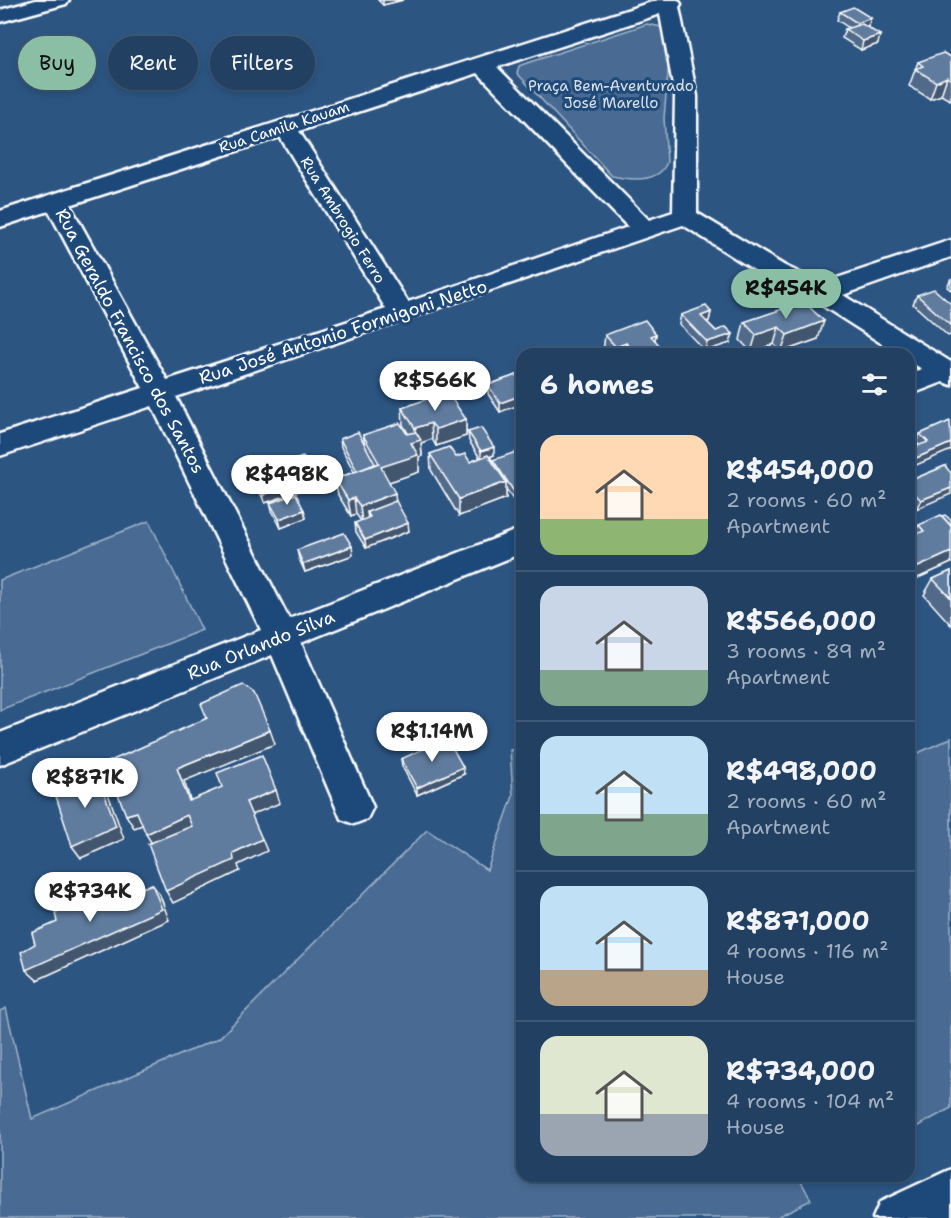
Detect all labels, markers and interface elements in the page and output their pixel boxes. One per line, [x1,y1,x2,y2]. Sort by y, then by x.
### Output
chip: Buy [18,36,96,90]
chip: Rent [108,36,198,90]
chip: Filters [210,36,315,90]
park label: Praça Bem-Aventurado José Marello [528,76,694,113]
street label: Rua Camila Kauam [216,96,352,158]
street label: Rua Ambrogio Ferro [296,153,390,287]
street label: Rua Geraldo Francisco dos Santos [50,204,210,478]
pin: R$454K [737,269,835,320]
street label: Rua José Antonio Formigoni Netto [196,274,490,390]
text: R$454K [745,275,827,301]
pin: R$566K [386,361,484,412]
text: R$566K [394,367,476,393]
text: 6 homes [540,367,654,402]
icon: filters [858,368,891,401]
text: R$454,000 [726,452,874,487]
pin: R$498K [238,455,336,506]
icon: home [588,459,660,531]
text: R$498K [245,461,329,487]
text: 2 rooms · 60 m² [726,487,886,513]
text: Apartment [726,513,830,539]
text: R$566,000 [726,603,876,638]
street label: Rua Orlando Silva [184,605,338,685]
icon: home [588,610,660,682]
text: 3 rooms · 89 m² [726,638,886,664]
text: Apartment [726,664,830,690]
pin: R$1.14M [377,712,487,763]
text: R$1.14M [390,718,474,744]
text: R$498,000 [726,753,877,788]
pin: R$871K [36,758,134,809]
icon: home [588,760,660,832]
text: R$871K [46,764,124,790]
text: 2 rooms · 60 m² [726,788,886,814]
text: Apartment [726,814,830,840]
pin: R$734K [41,872,139,923]
text: R$734K [49,878,131,904]
text: R$871,000 [726,903,870,938]
icon: home [588,910,660,982]
text: 4 rooms · 116 m² [726,938,888,964]
text: House [726,964,785,990]
text: R$734,000 [726,1053,875,1088]
icon: home [588,1060,660,1132]
text: 4 rooms · 104 m² [726,1088,894,1114]
text: House [726,1114,785,1140]

